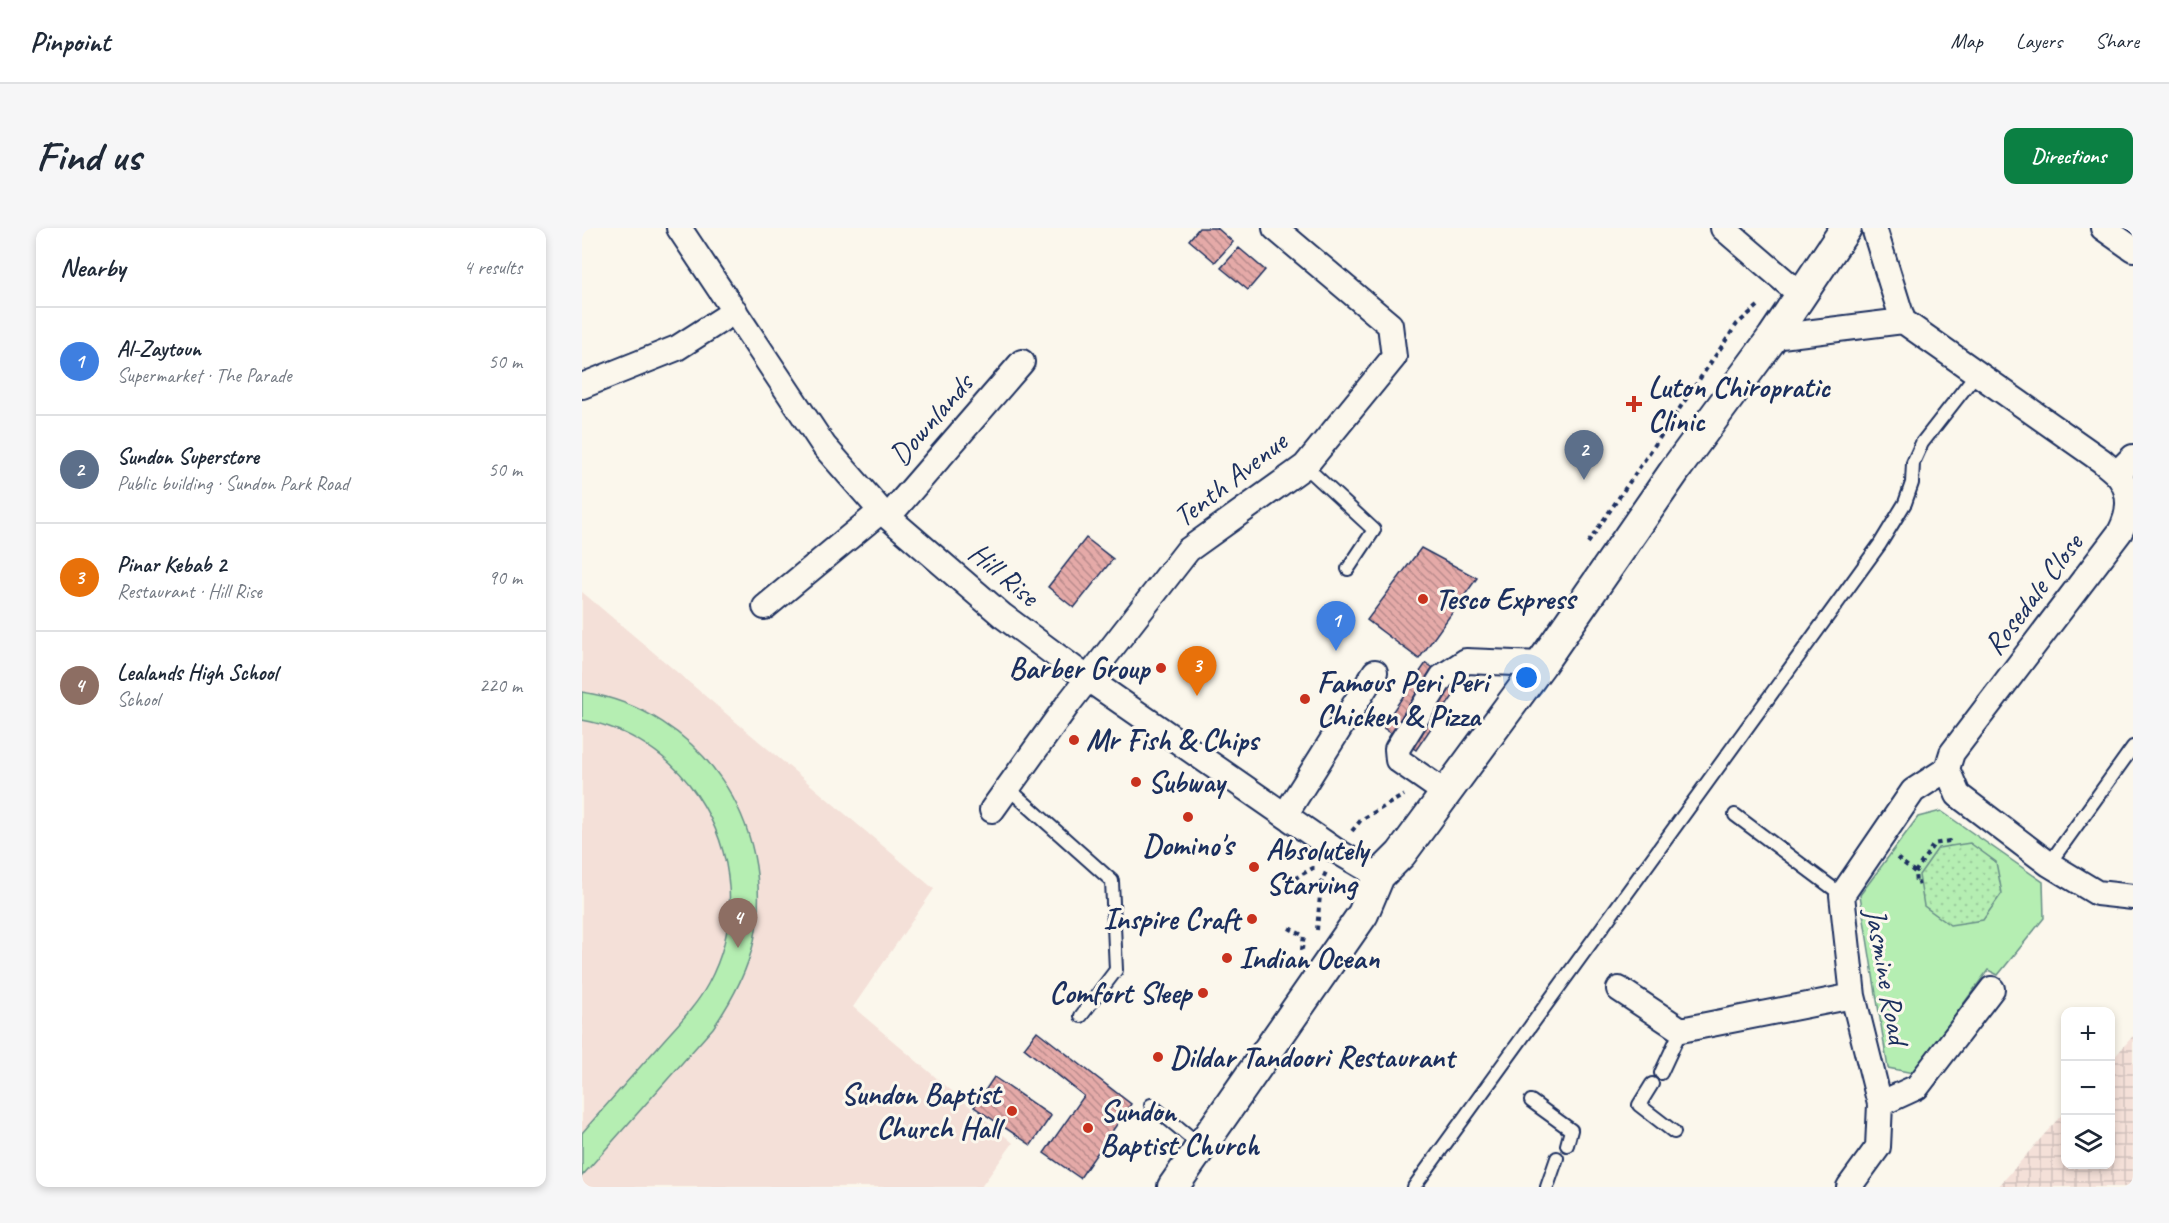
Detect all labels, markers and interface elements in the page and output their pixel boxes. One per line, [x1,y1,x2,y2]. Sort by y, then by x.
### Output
text: Pinpoint [30,24,110,59]
text: Map [1950,28,1983,54]
text: Layers [2016,28,2062,54]
text: Share [2095,28,2139,54]
button: Directions [2004,128,2133,184]
text: Find us [36,130,141,183]
text: Nearby [60,251,125,284]
text: 4 results [463,255,522,280]
text: Al-Zaytoun [117,335,201,363]
text: 1 [75,349,84,374]
text: 50 m [488,349,522,374]
text: Supermarket · The Parade [117,363,292,388]
street label: Downlands [881,363,983,473]
place label: Luton Chiropratic Clinic [1648,368,1831,440]
marker: Luton Chiropratic Clinic [1625,395,1643,413]
street label: Tenth Avenue [1165,421,1296,535]
pin: 2 [1564,430,1604,480]
text: Sundon Superstore [117,443,259,471]
text: 2 [75,457,84,482]
text: 50 m [488,457,522,482]
text: Public building · Sundon Park Road [117,471,349,496]
street label: Rosedale Close [1975,524,2092,662]
street label: Hill Rise [961,533,1049,616]
text: Pinar Kebab 2 [117,551,227,579]
text: 3 [75,565,84,590]
text: 90 m [488,565,522,590]
text: Restaurant · Hill Rise [117,579,262,604]
place label: Tesco Express [1435,580,1578,618]
marker: Tesco Express [1416,592,1430,606]
pin: 1 [1316,602,1356,651]
pin: 3 [1178,646,1216,696]
place label: Barber Group [1009,649,1152,687]
text: Lealands High School [117,659,277,687]
marker: Barber Group [1154,661,1168,675]
place label: Famous Peri Peri Chicken & Pizza [1317,663,1492,735]
your location [1512,663,1541,692]
text: 4 [75,673,84,698]
text: 220 m [479,673,522,698]
text: School [117,687,160,712]
marker: Famous Peri Peri Chicken & Pizza [1298,692,1312,706]
place label: Mr Fish & Chips [1086,721,1262,759]
marker: Mr Fish & Chips [1067,733,1081,747]
place label: Subway [1148,763,1227,801]
marker: Subway [1129,775,1143,789]
marker: Domino's [1181,810,1195,824]
place label: Domino's [1143,826,1237,864]
place label: Absolutely Starving [1266,831,1371,903]
marker: Absolutely Starving [1247,860,1261,874]
pin: 4 [718,898,758,948]
place label: Inspire Craft [1103,900,1244,938]
street label: Jasmine Road [1856,903,1918,1051]
marker: Inspire Craft [1245,912,1259,926]
place label: Indian Ocean [1239,939,1380,977]
marker: Indian Ocean [1220,951,1234,965]
place label: Comfort Sleep [1049,974,1194,1012]
marker: Comfort Sleep [1196,986,1210,1000]
map controls [2061,1007,2115,1169]
button: + [2061,1007,2115,1061]
place label: Dildar Tandoori Restaurant [1170,1038,1457,1076]
marker: Dildar Tandoori Restaurant [1151,1050,1165,1064]
button: − [2061,1061,2115,1115]
place label: Sundon Baptist Church Hall [841,1075,1006,1147]
place label: Sundon Baptist Church [1100,1092,1260,1164]
marker: Sundon Baptist Church Hall [1005,1104,1019,1118]
button: layers [2061,1115,2115,1169]
marker: Sundon Baptist Church [1081,1121,1095,1135]

